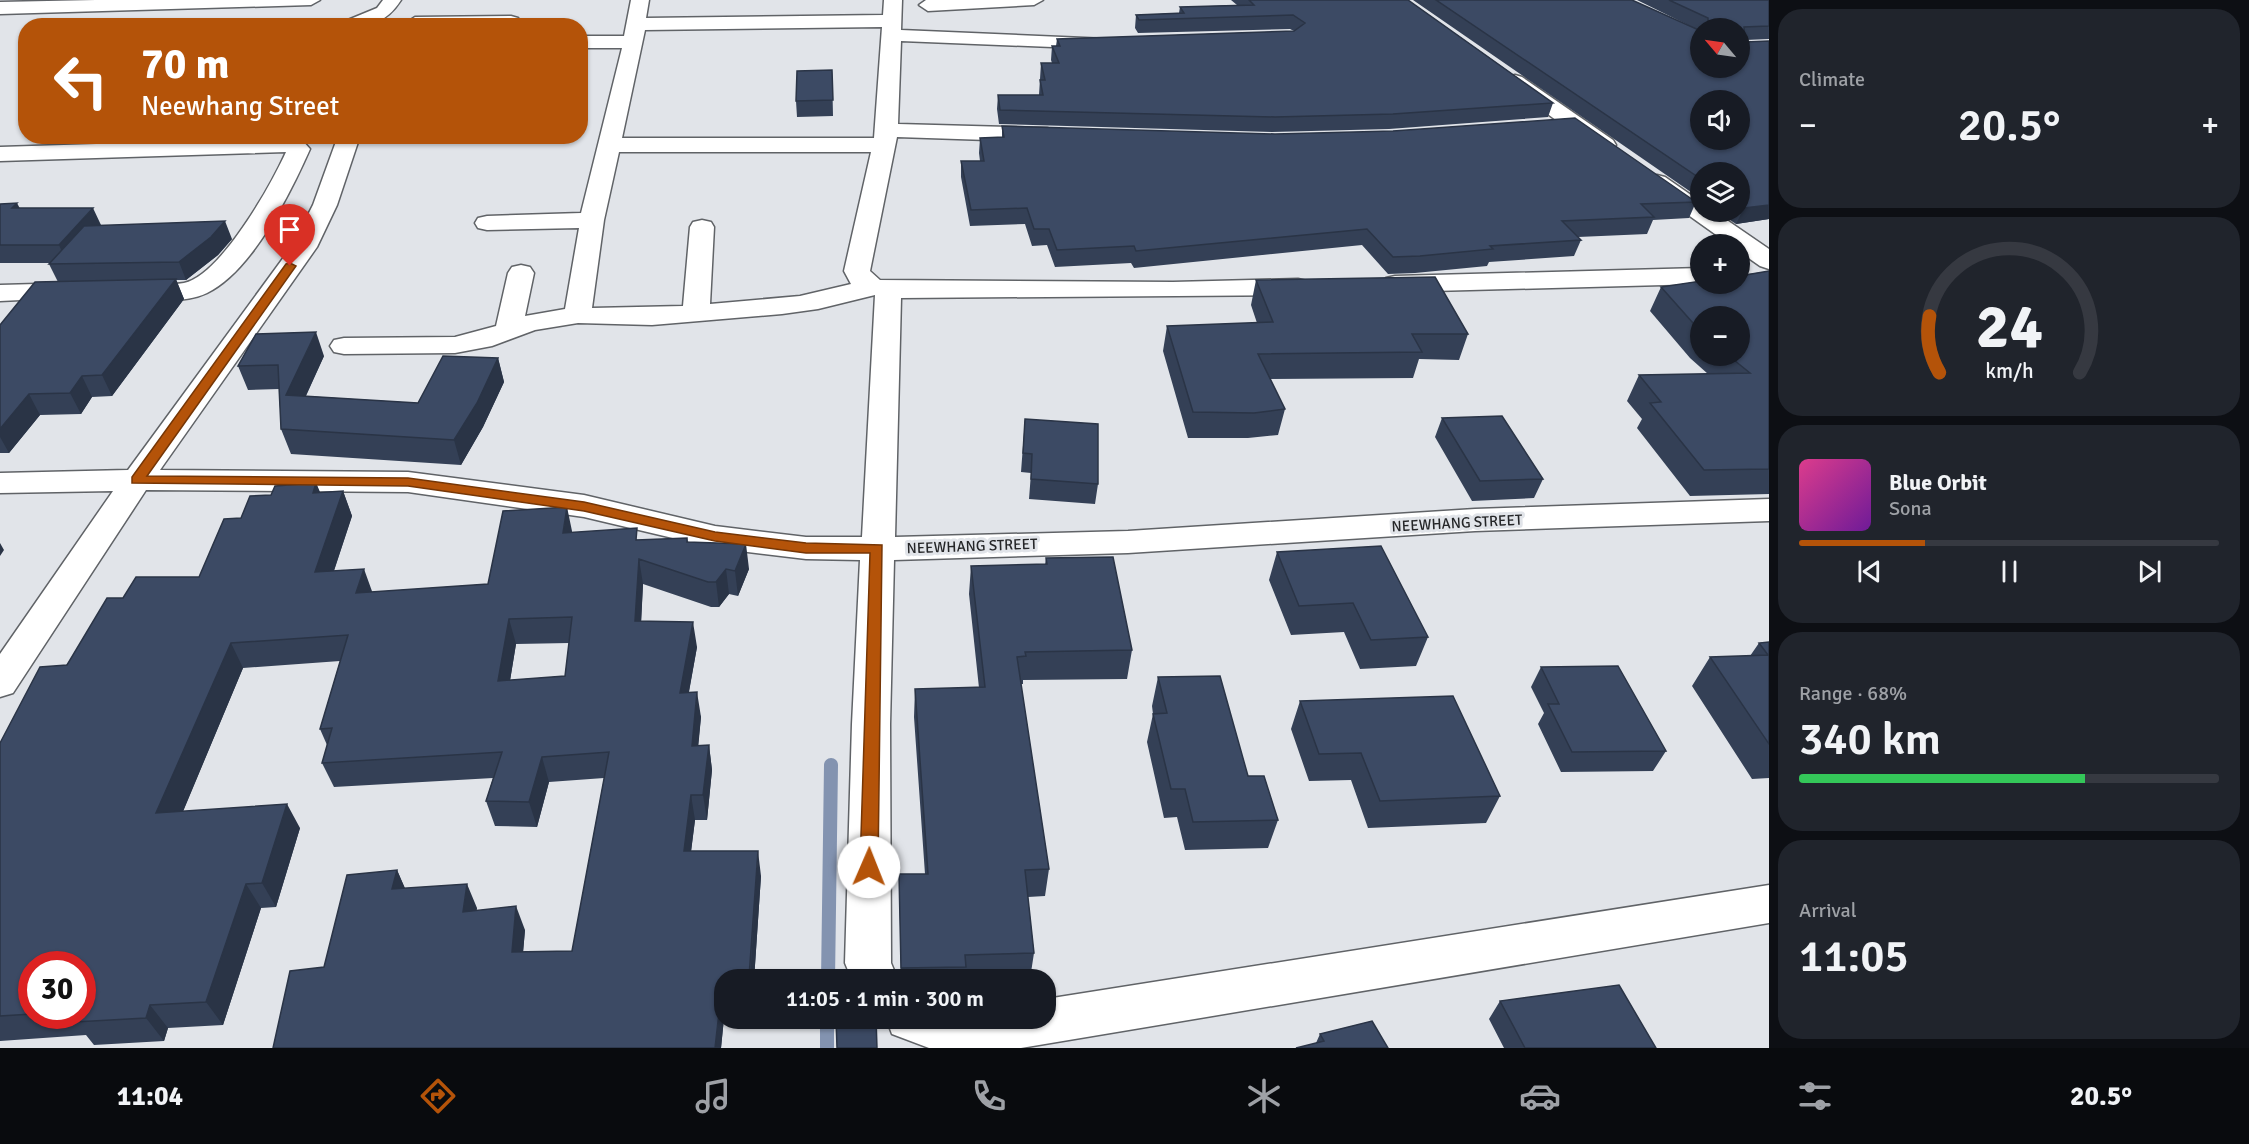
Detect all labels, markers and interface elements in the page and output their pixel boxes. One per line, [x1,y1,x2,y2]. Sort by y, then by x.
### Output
north arrow [1690,18,1750,78]
map controls [1690,18,1750,366]
text: 70 m [141,39,230,90]
icon: left [42,42,120,120]
text: Climate [1799,67,1865,92]
text: Neewhang Street [141,90,339,123]
button: sound [1690,90,1750,150]
text: 20.5° [1958,98,2060,153]
text: − [1799,105,1817,146]
text: + [2201,105,2219,146]
button: layers [1690,162,1750,222]
pin [264,204,315,266]
icon: arrive [273,213,306,246]
button: + [1690,234,1750,294]
text: 24 [1975,288,2043,365]
button: − [1690,306,1750,366]
text: km/h [1985,359,2033,385]
text: Blue Orbit [1889,469,1987,496]
text: Sona [1889,496,1932,521]
street label: NEEWHANG STREET [1391,511,1524,535]
street label: NEEWHANG STREET [906,535,1038,557]
icon: previous [1853,555,1886,588]
icon: pause [1993,555,2026,588]
icon: next [2133,555,2166,588]
text: Range · 68% [1799,681,1907,706]
text: 340 km [1799,712,1941,767]
position arrow [837,835,901,899]
text: Arrival [1799,898,1857,923]
text: 11:05 [1799,929,1909,984]
speed limit sign: 30 [18,951,96,1029]
text: 11:05 · 1 min · 300 m [786,985,984,1012]
icon: directions [417,1075,459,1117]
icon: music [692,1075,734,1117]
icon: phone [968,1075,1010,1117]
icon: climate [1243,1075,1285,1117]
icon: car [1519,1075,1561,1117]
icon: filters [1794,1075,1836,1117]
text: 11:04 [117,1080,183,1113]
text: 20.5° [2070,1080,2132,1113]

